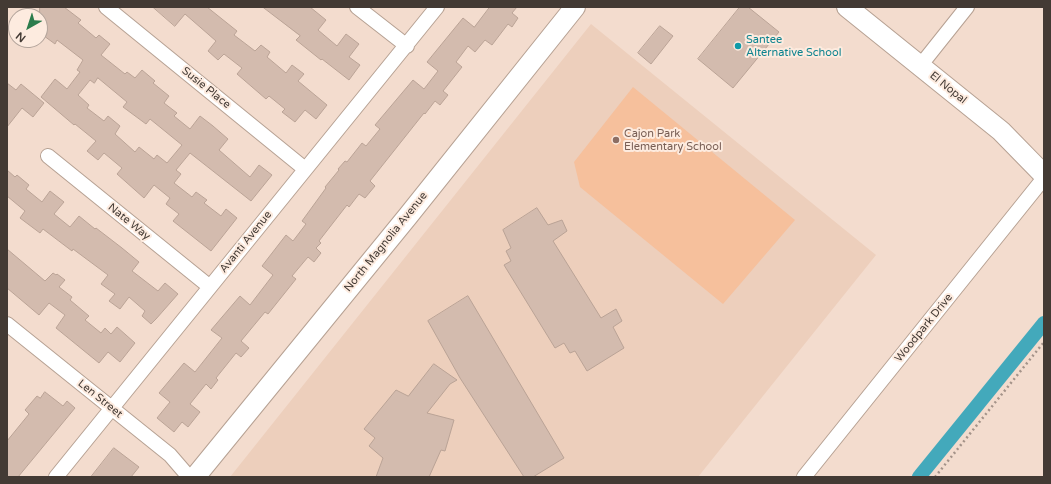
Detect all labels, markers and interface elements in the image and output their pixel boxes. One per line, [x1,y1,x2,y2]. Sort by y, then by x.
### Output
north arrow [8,8,48,48]
text: N [13,29,28,45]
place label: Santee Alternative School [746,33,841,59]
marker: Santee Alternative School [733,41,743,51]
street label: Susie Place [179,64,233,112]
street label: El Nopal [927,69,969,107]
place label: Cajon Park Elementary School [624,127,722,153]
marker: Cajon Park Elementary School [611,135,621,145]
street label: North Magnolia Avenue [342,190,430,294]
street label: Nate Way [105,201,153,243]
street label: Avanti Avenue [217,209,275,275]
street label: Woodpark Drive [892,291,956,365]
street label: Len Street [75,377,125,421]

